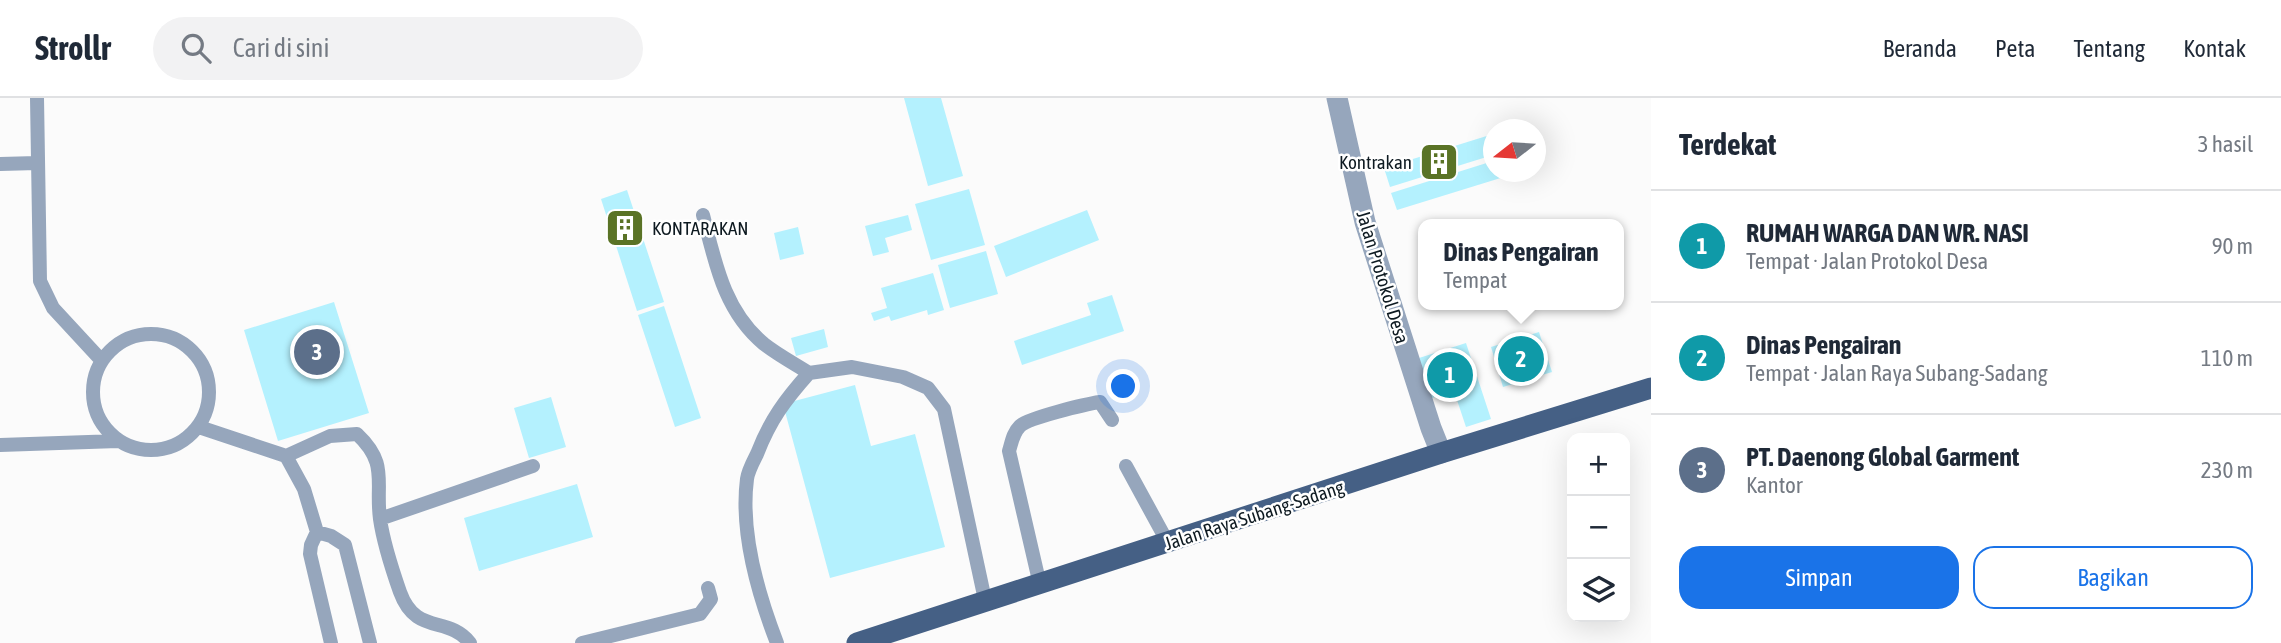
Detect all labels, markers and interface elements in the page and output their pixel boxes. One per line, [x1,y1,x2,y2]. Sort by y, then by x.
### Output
search box [153,17,643,80]
text: Strollr [35,29,111,67]
icon: search [177,29,215,67]
text: Cari di sini [233,33,329,63]
text: Beranda [1883,35,1957,62]
text: Peta [1995,35,2035,62]
text: Tentang [2073,35,2145,62]
text: Kontak [2183,35,2246,62]
north arrow [1483,119,1546,182]
text: Terdekat [1679,127,1776,161]
text: 3 hasil [2198,131,2253,157]
building icon: Kontrakan [1418,141,1460,183]
place label: Kontrakan [1339,151,1412,173]
building icon: KONTARAKAN [604,207,646,249]
street label: Jalan Protokol Desa [1352,208,1414,346]
place label: KONTARAKAN [652,217,749,239]
text: RUMAH WARGA DAN WR. NASI [1746,218,2029,248]
popup [1418,219,1624,310]
text: 1 [1697,233,1707,259]
text: 90 m [2212,233,2253,259]
text: Dinas Pengairan [1443,237,1599,267]
text: Tempat · Jalan Protokol Desa [1746,248,1988,274]
text: Tempat [1443,267,1507,293]
pin: 3 [294,326,340,378]
text: Dinas Pengairan [1746,330,1901,360]
pin: 2 [1498,333,1544,385]
text: 2 [1697,345,1707,371]
text: 110 m [2201,345,2253,371]
pin: 1 [1427,349,1473,401]
text: Tempat · Jalan Raya Subang-Sadang [1746,360,2048,386]
your location [1106,369,1140,403]
map controls [1567,433,1630,622]
button: + [1567,433,1630,496]
text: PT. Daenong Global Garment [1746,442,2019,472]
text: 3 [1697,457,1707,483]
text: 230 m [2201,457,2253,483]
text: Kantor [1746,472,1803,498]
street label: Jalan Raya Subang-Sadang [1162,475,1347,554]
button: − [1567,496,1630,559]
button: Simpan [1679,546,1959,609]
button: Bagikan [1973,546,2253,609]
button: layers [1567,559,1630,622]

